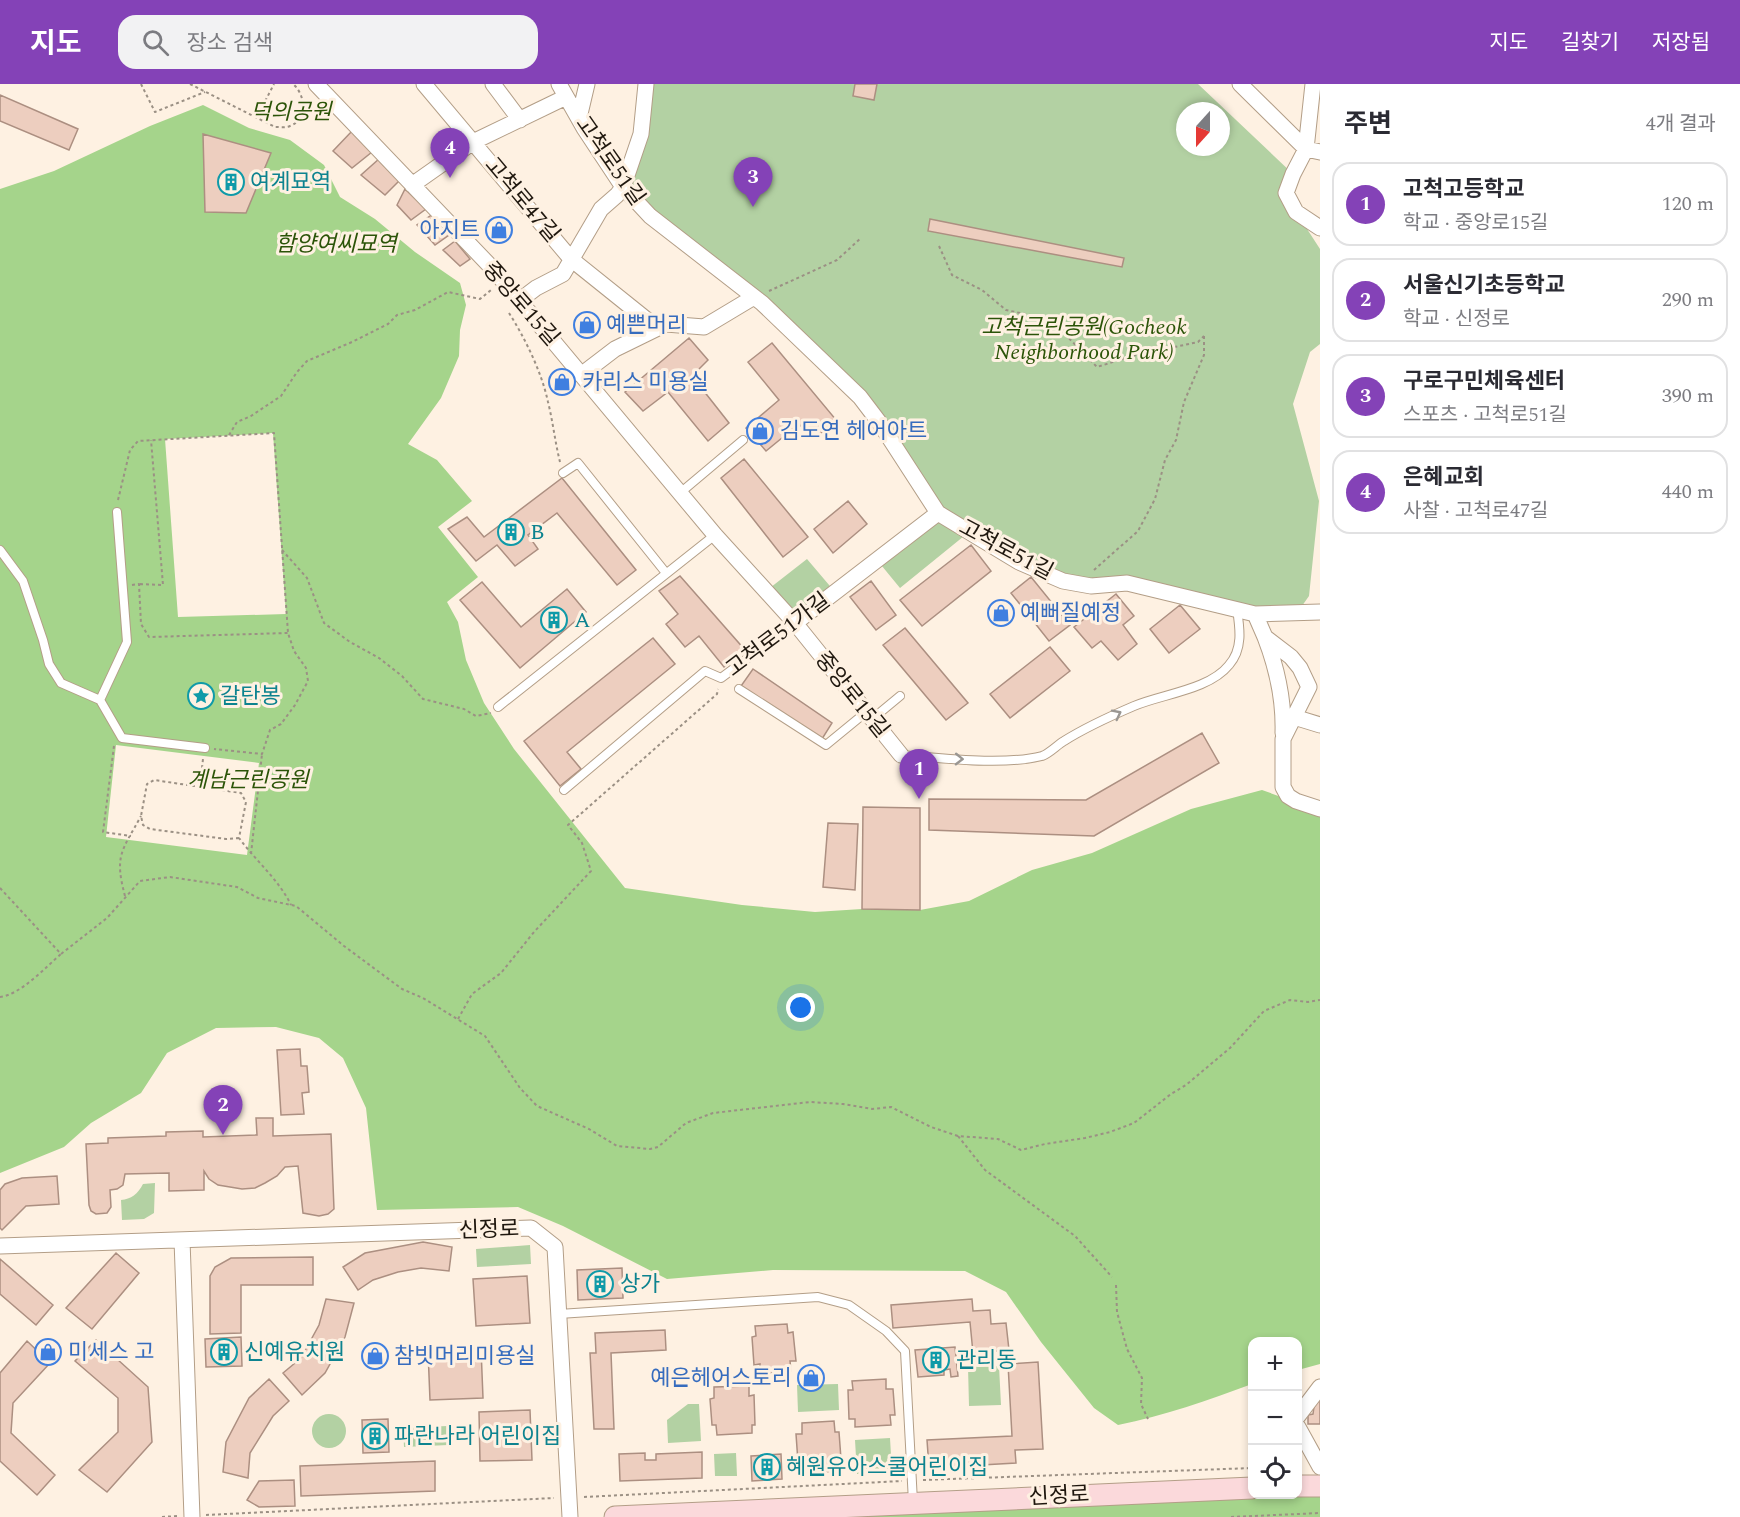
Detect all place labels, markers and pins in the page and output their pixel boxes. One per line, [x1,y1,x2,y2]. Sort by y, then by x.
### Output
pin: 4 [430,128,470,178]
pin: 3 [734,158,772,207]
place label: 여계묘역 [250,166,331,199]
building icon: 여계묘역 [216,167,246,197]
place label: 아지트 [419,214,480,247]
shop icon: 아지트 [484,215,514,245]
place label: 예쁜머리 [606,309,687,342]
shop icon: 예쁜머리 [572,310,602,340]
place label: 카리스 미용실 [582,366,709,399]
shop icon: 카리스 미용실 [547,367,577,397]
place label: 김도연 헤어아트 [780,415,927,448]
shop icon: 김도연 헤어아트 [745,416,775,446]
place label: B [530,516,544,549]
building icon: B [496,517,526,547]
place label: 예뻐질예정 [1020,597,1121,630]
shop icon: 예뻐질예정 [986,598,1016,628]
place label: A [574,604,591,637]
building icon: A [539,605,569,635]
place label: 갈탄봉 [220,680,281,713]
place icon: 갈탄봉 [186,681,216,711]
pin: 1 [900,750,938,799]
pin: 2 [204,1086,242,1135]
place label: 상가 [620,1268,660,1301]
building icon: 상가 [585,1269,615,1299]
place label: 미세스 고 [68,1336,154,1369]
place label: 신예유치원 [244,1336,345,1369]
shop icon: 미세스 고 [33,1337,63,1367]
building icon: 신예유치원 [209,1337,239,1367]
place label: 참빗머리미용실 [394,1340,536,1373]
shop icon: 참빗머리미용실 [360,1341,390,1371]
place label: 관리동 [956,1344,1017,1377]
building icon: 관리동 [921,1345,951,1375]
place label: 예은헤어스토리 [650,1362,792,1395]
shop icon: 예은헤어스토리 [796,1363,826,1393]
place label: 파란나라 어린이집 [394,1420,561,1453]
building icon: 파란나라 어린이집 [360,1421,390,1451]
place label: 혜원유아스쿨어린이집 [786,1451,988,1484]
building icon: 혜원유아스쿨어린이집 [752,1452,782,1482]

